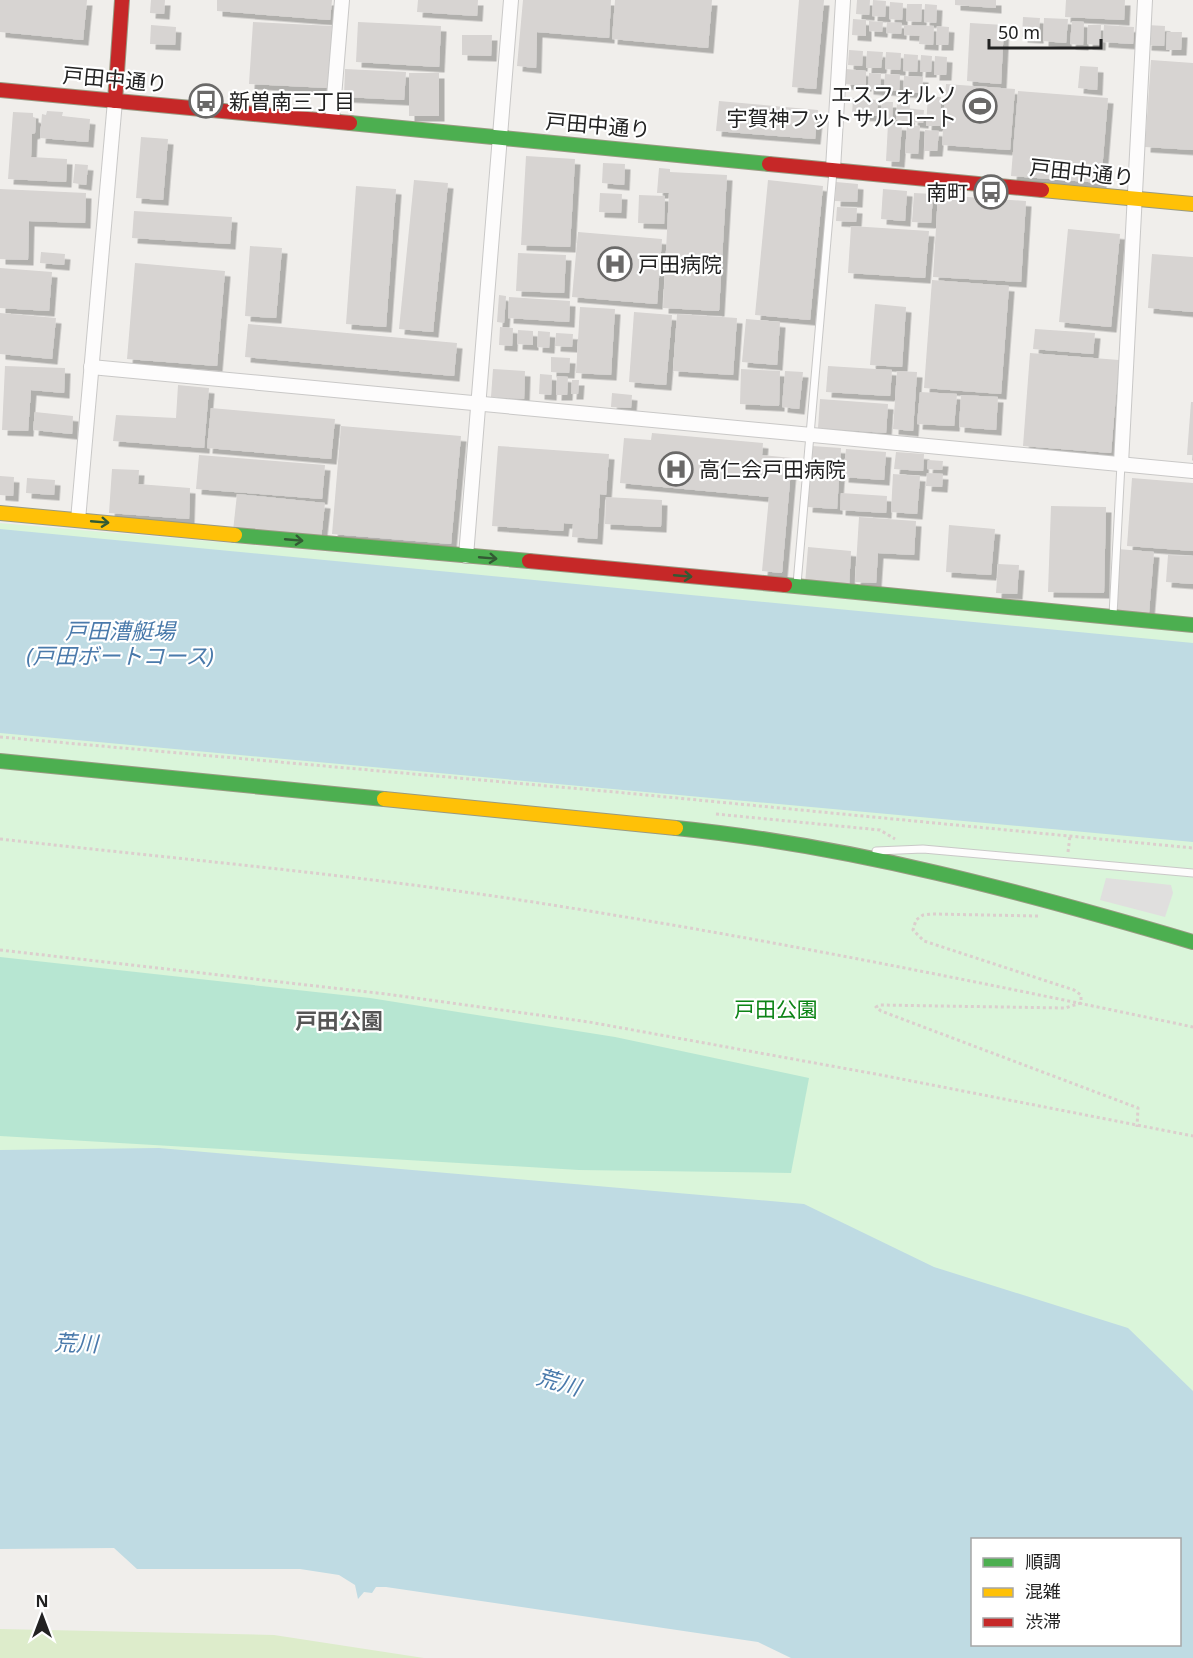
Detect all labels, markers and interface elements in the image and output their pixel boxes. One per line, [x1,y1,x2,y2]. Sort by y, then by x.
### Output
scale bar [989,12,1102,50]
text: 50 m [998,20,1040,44]
street label: 戸田中通り [61,60,169,98]
place label: エスフォルソ 宇賀神フットサルコート [726,80,957,132]
bus stop icon: 新曽南三丁目 [188,83,224,119]
place label: 新曽南三丁目 [229,87,355,115]
sports icon: エスフォルソ 宇賀神フットサルコート [962,88,998,124]
street label: 戸田中通り [544,106,652,144]
street label: 戸田中通り [1028,153,1136,191]
bus stop icon: 南町 [973,174,1009,210]
place label: 南町 [926,178,968,206]
hospital icon: 戸田病院 [597,246,633,282]
place label: 戸田病院 [638,250,722,278]
hospital icon: 高仁会戸田病院 [658,451,694,487]
place label: 高仁会戸田病院 [699,455,846,483]
one-way arrow [90,517,110,528]
one-way arrow [284,535,304,546]
one-way arrow [478,553,498,564]
one-way arrow [672,571,692,582]
water label: 戸田漕艇場 (戸田ボートコース) [26,615,214,670]
park label: 戸田公園 [734,995,818,1023]
district label: 戸田公園 [295,1005,383,1035]
water label: 荒川 [53,1326,101,1358]
water label: 荒川 [534,1361,586,1402]
legend [971,1538,1181,1646]
text: 順調 [1025,1549,1061,1573]
text: 混雑 [1025,1579,1061,1603]
north arrow [12,1586,72,1646]
text: N [35,1590,49,1612]
text: 渋滞 [1025,1609,1061,1633]

